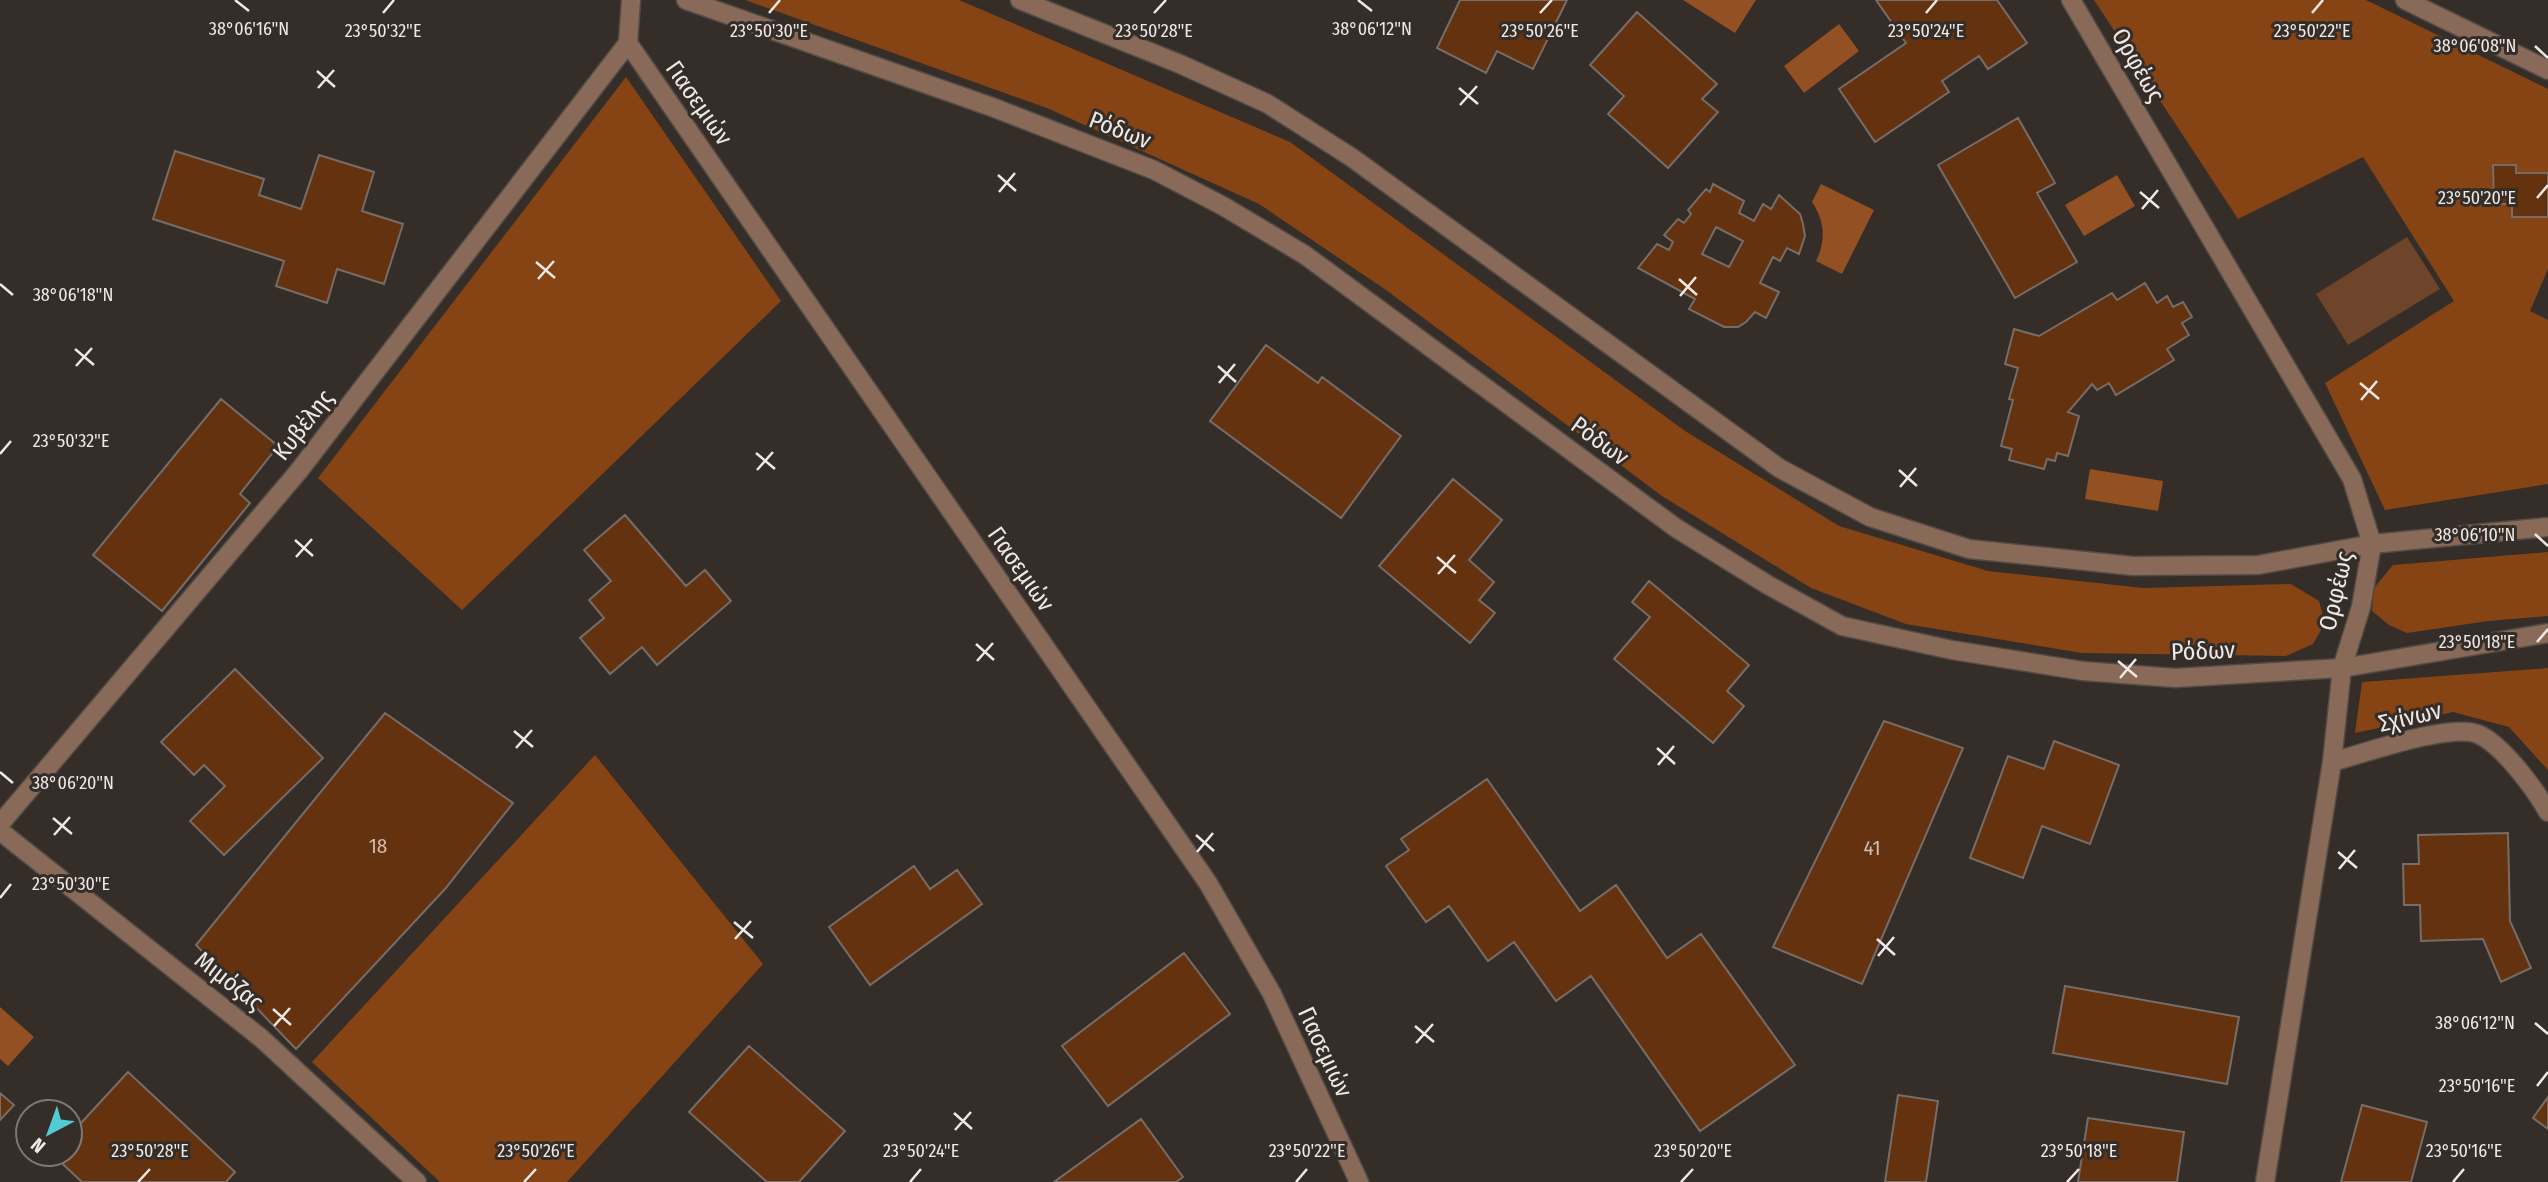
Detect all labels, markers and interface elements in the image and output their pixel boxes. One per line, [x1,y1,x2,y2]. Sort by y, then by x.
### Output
text: 38°06'16"N [209,18,289,40]
text: 38°06'12"N [1332,18,1412,40]
text: 23°50'32"E [345,20,421,42]
text: 23°50'30"E [730,20,808,42]
text: 23°50'28"E [1115,20,1193,42]
text: 23°50'26"E [1501,20,1579,42]
text: 23°50'24"E [1888,20,1964,42]
text: 23°50'22"E [2274,20,2350,42]
street label: Ορφέως [2106,23,2170,107]
text: 38°06'08"N [2434,35,2516,57]
street label: Γιασεμιών [660,55,738,151]
street label: Ρόδων [1085,105,1155,155]
text: 23°50'20"E [2438,187,2516,209]
text: 38°06'18"N [33,284,113,306]
street label: Κυβέλης [267,384,339,466]
street label: Ρόδων [1566,411,1635,471]
text: 23°50'32"E [33,430,109,452]
street label: Γιασεμιών [982,521,1060,617]
text: 38°06'10"N [2434,524,2516,546]
street label: Ορφέως [2313,549,2359,633]
text: 23°50'18"E [2439,631,2515,653]
street label: Ρόδων [2170,636,2236,666]
street label: Σχίνων [2376,696,2445,738]
text: 38°06'20"N [32,772,114,794]
house number: 18 [369,833,387,859]
house number: 41 [1863,835,1881,861]
text: 23°50'30"E [32,873,110,895]
street label: Μιμόζας [189,946,269,1016]
street label: Γιασεμιών [1292,1002,1358,1102]
text: 38°06'12"N [2435,1012,2515,1034]
text: 23°50'16"E [2439,1075,2515,1097]
north arrow [14,1098,84,1168]
text: N [26,1133,50,1158]
text: 23°50'28"E [111,1140,189,1162]
text: 23°50'26"E [497,1140,575,1162]
text: 23°50'24"E [883,1140,959,1162]
text: 23°50'22"E [1269,1140,1345,1162]
text: 23°50'20"E [1654,1140,1732,1162]
text: 23°50'18"E [2041,1140,2117,1162]
text: 23°50'16"E [2426,1140,2502,1162]

